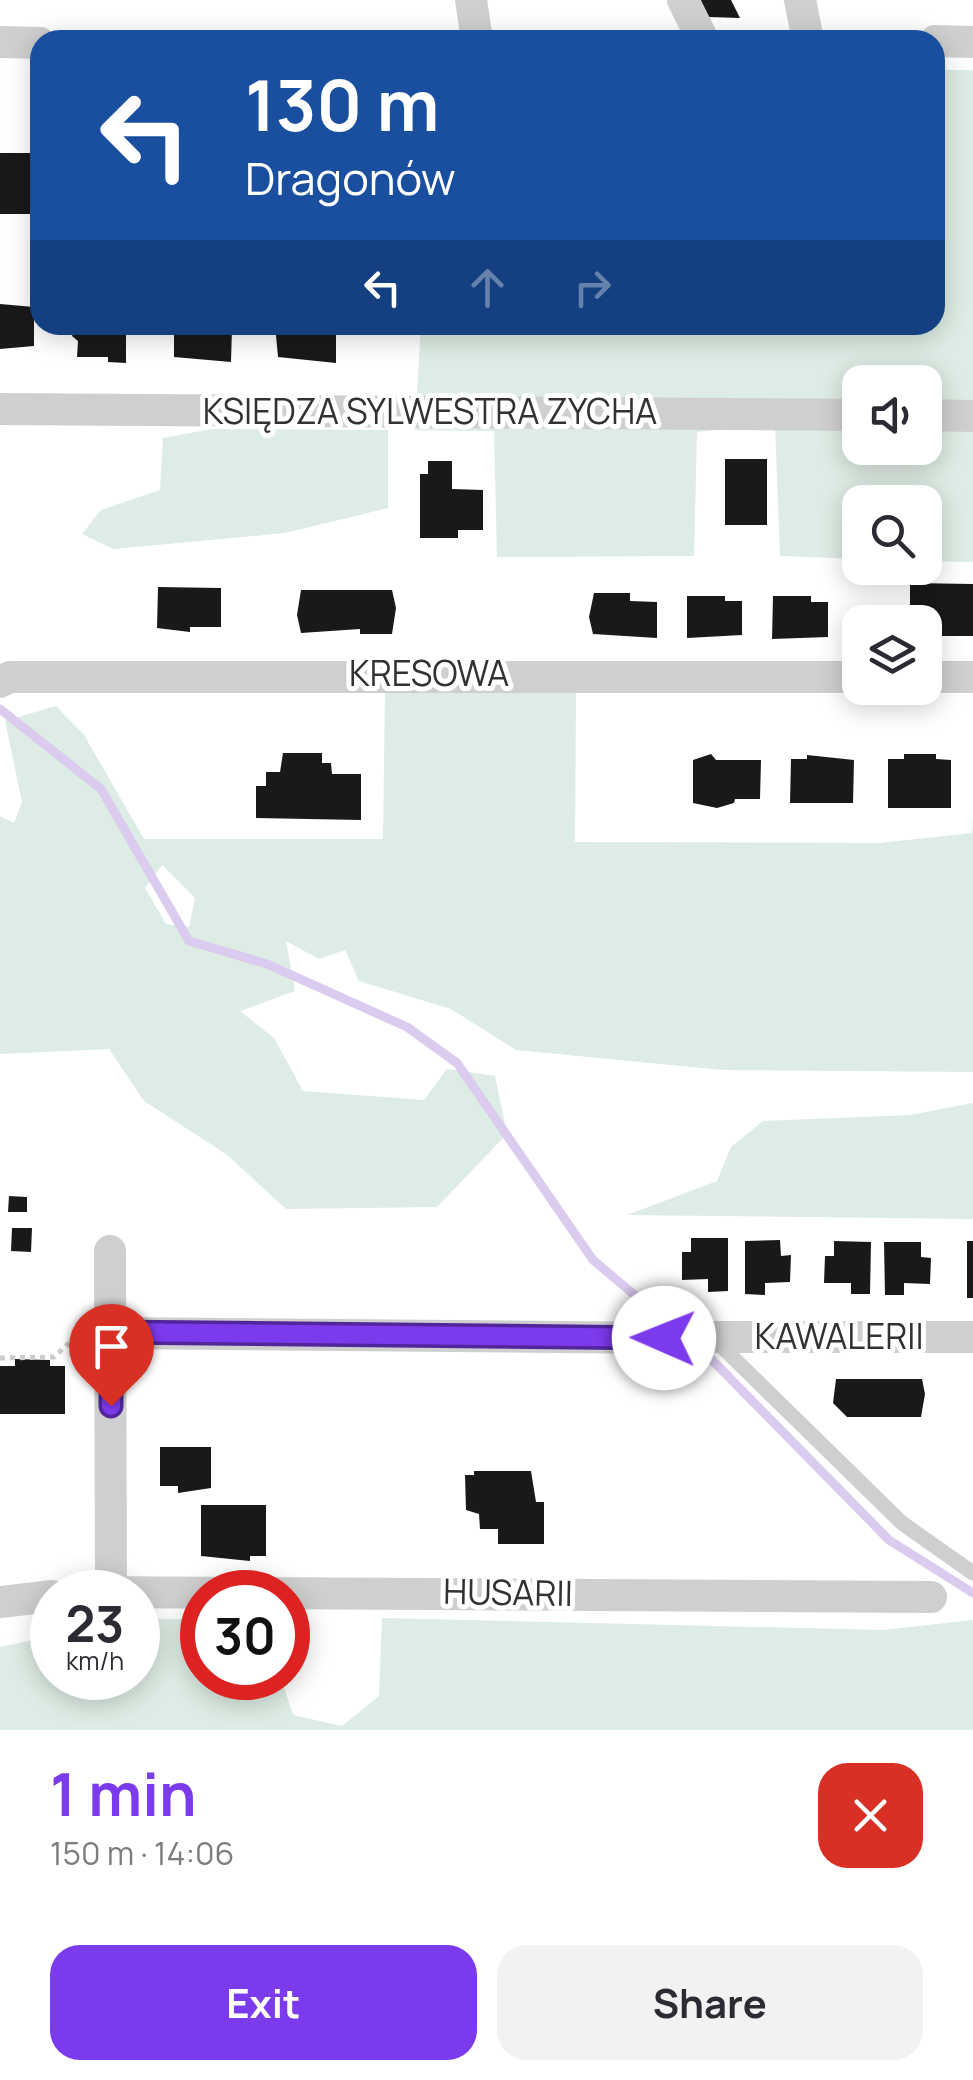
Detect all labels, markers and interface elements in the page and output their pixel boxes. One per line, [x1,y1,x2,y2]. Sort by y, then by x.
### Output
text: 130 m [245,56,439,152]
icon: left [80,70,210,200]
text: Dragonów [245,147,456,209]
icon: left [355,260,410,315]
icon: ahead [460,260,515,315]
icon: right [565,260,620,315]
map controls [842,365,942,705]
button: sound [842,365,942,465]
street label: KSIĘDZA SYLWESTRA ZYCHA [203,387,657,435]
button: search [842,485,942,585]
button: layers [842,605,942,705]
street label: KRESOWA [349,649,509,697]
position arrow [612,1286,716,1390]
pin [69,1304,154,1407]
street label: KAWALERII [754,1312,924,1360]
icon: arrive [84,1319,139,1374]
street label: HUSARII [443,1567,573,1617]
speed limit sign: 30 [180,1570,310,1700]
text: 23 [66,1589,124,1657]
text: km/h [66,1643,124,1678]
text: 1 min [50,1752,197,1834]
button: close [818,1763,923,1868]
text: 150 m · 14:06 [50,1831,234,1875]
button: Exit [50,1945,477,2060]
button: Share [497,1945,923,2060]

